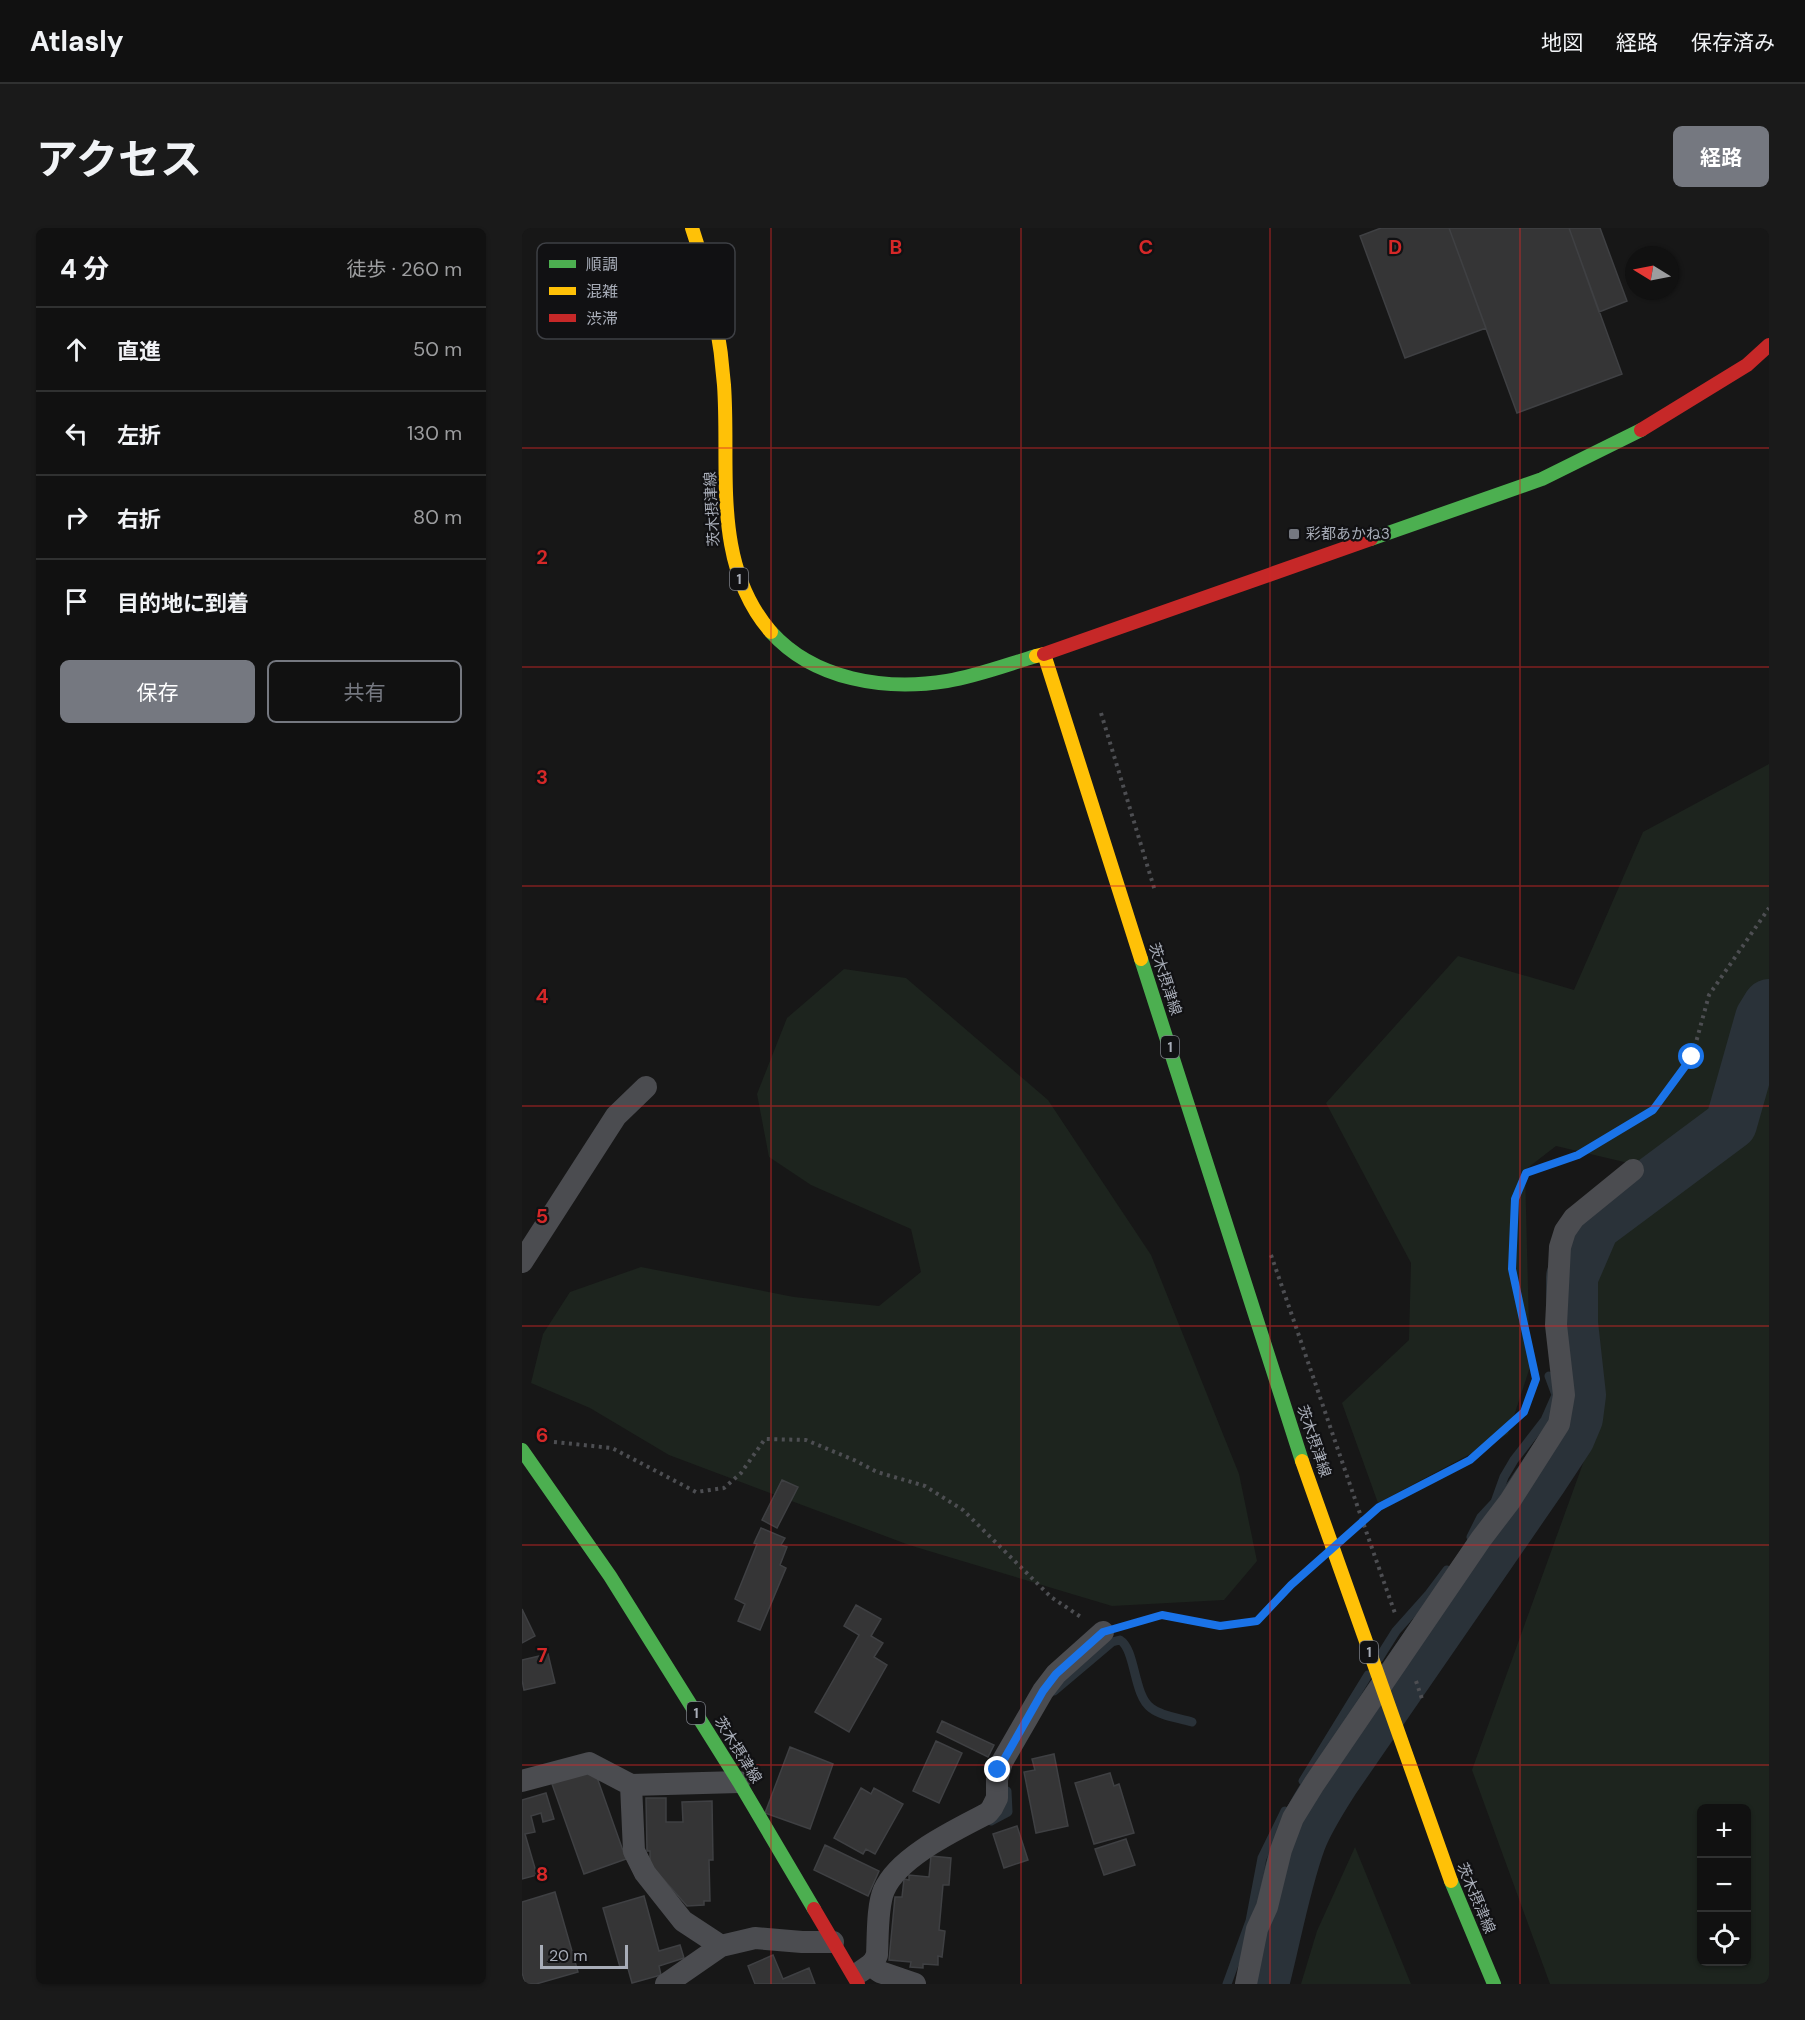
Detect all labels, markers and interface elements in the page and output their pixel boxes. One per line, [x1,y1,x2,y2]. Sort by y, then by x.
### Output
text: Atlasly [30,23,124,60]
text: 地図 [1541,29,1583,57]
text: 経路 [1616,29,1658,57]
text: 保存済み [1691,29,1775,57]
button: 経路 [1673,126,1769,187]
text: アクセス [36,132,202,187]
text: B [890,234,902,260]
text: C [1139,234,1153,260]
text: D [1388,234,1402,260]
legend [537,243,735,339]
north arrow [1625,246,1679,300]
text: 4 分 [60,252,109,286]
text: 順調 [586,254,618,275]
text: 徒歩 · 260 m [347,256,462,282]
text: 混雑 [586,281,618,302]
text: 渋滞 [586,308,618,329]
icon: ahead [60,333,93,366]
text: 50 m [413,336,462,362]
text: 直進 [117,337,161,366]
icon: left [60,417,93,450]
text: 130 m [407,420,462,446]
text: 左折 [117,421,161,450]
street label: 茨木摂津線 [700,471,724,547]
icon: right [60,501,93,534]
text: 80 m [413,504,462,530]
text: 右折 [117,505,161,534]
place label: 彩都あかね3 [1306,524,1390,544]
marker: 彩都あかね3 [1287,527,1301,541]
text: 2 [536,544,548,570]
road number: 1 [730,568,748,590]
icon: arrive [60,585,93,618]
text: 目的地に到着 [117,589,249,618]
button: 保存 [60,660,255,723]
button: 共有 [267,660,462,723]
text: 3 [536,764,548,790]
street label: 茨木摂津線 [1144,940,1186,1018]
text: 4 [536,983,549,1009]
road number: 1 [1161,1036,1179,1058]
route start [1678,1043,1704,1069]
text: 5 [536,1203,548,1229]
street label: 茨木摂津線 [1292,1402,1336,1480]
text: 6 [536,1422,548,1448]
road number: 1 [1360,1641,1378,1663]
text: 7 [537,1642,548,1668]
road number: 1 [687,1702,705,1724]
street label: 茨木摂津線 [710,1713,766,1787]
route end [984,1756,1010,1782]
map controls [1697,1804,1751,1966]
button: + [1697,1804,1751,1858]
button: − [1697,1858,1751,1912]
street label: 茨木摂津線 [1452,1860,1500,1936]
text: 8 [536,1861,548,1887]
button: locate [1697,1912,1751,1966]
scale bar [540,1942,628,1970]
text: 20 m [549,1945,588,1966]

